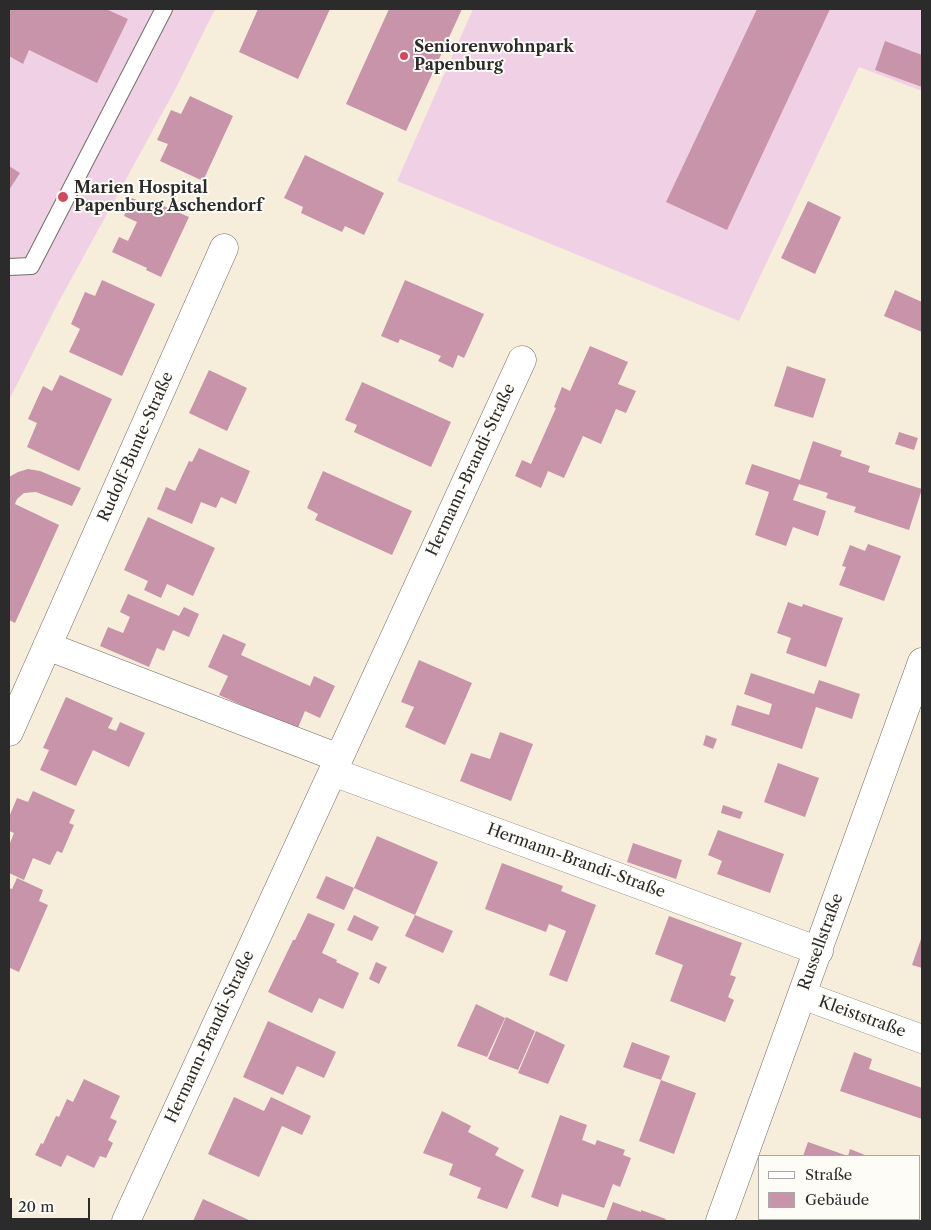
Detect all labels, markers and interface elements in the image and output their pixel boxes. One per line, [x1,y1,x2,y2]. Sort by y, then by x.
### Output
place label: Seniorenwohnpark Papenburg [414,37,574,75]
marker: Seniorenwohnpark Papenburg [398,50,410,62]
place label: Marien Hospital Papenburg Aschendorf [74,178,263,216]
marker: Marien Hospital Papenburg Aschendorf [56,190,70,204]
street label: Rudolf-Bunte-Straße [94,369,178,525]
street label: Hermann-Brandi-Straße [423,381,519,559]
street label: Hermann-Brandi-Straße [484,820,668,902]
street label: Russellstraße [795,891,847,993]
street label: Hermann-Brandi-Straße [162,948,258,1126]
street label: Kleiststraße [816,992,908,1042]
legend [758,1155,921,1220]
text: Straße [805,1165,852,1184]
scale bar [12,1188,92,1220]
text: Gebäude [805,1190,869,1209]
text: 20 m [18,1197,54,1216]

